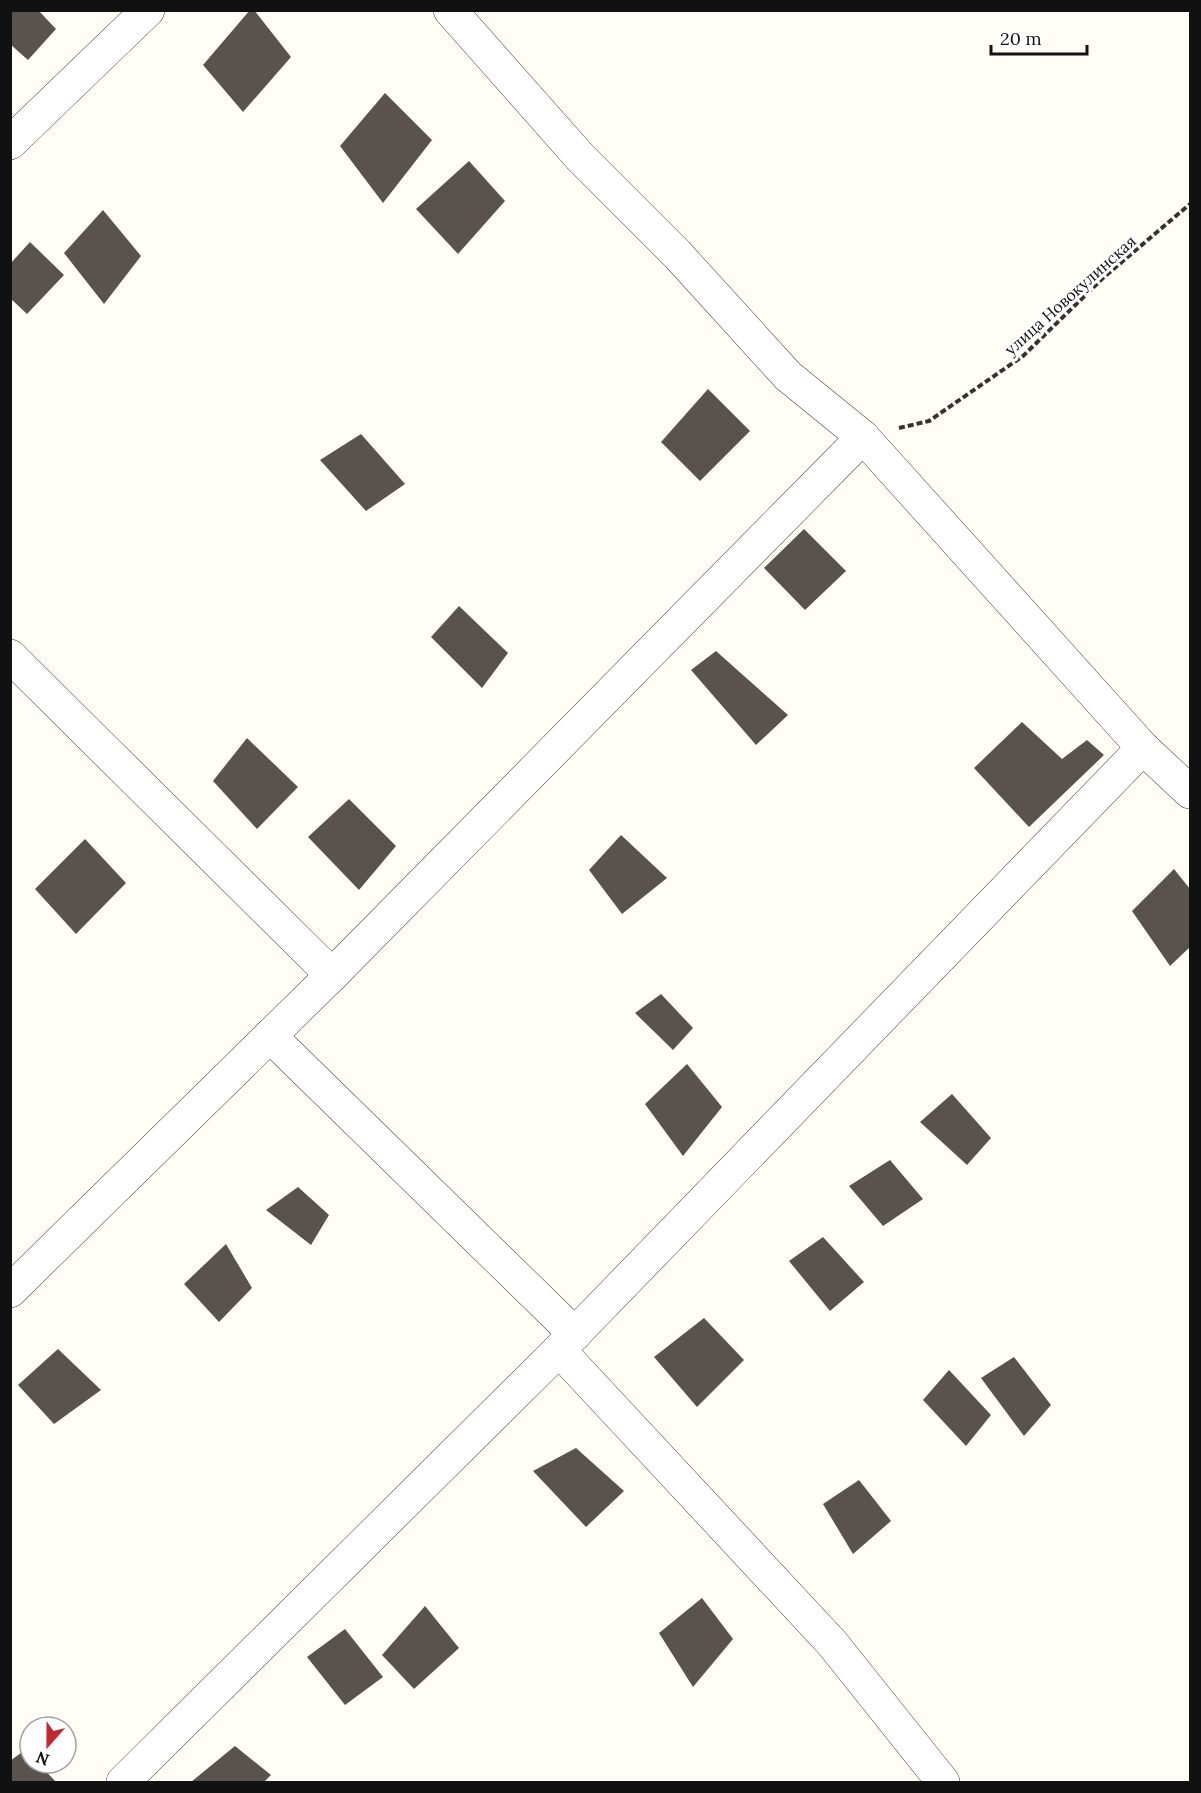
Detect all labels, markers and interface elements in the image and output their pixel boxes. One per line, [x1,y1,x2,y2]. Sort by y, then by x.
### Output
scale bar [991,18,1087,56]
text: 20 m [1000,27,1042,50]
street label: улица Новокулинская [1000,231,1140,359]
north arrow [18,1715,78,1775]
text: N [33,1747,52,1771]

